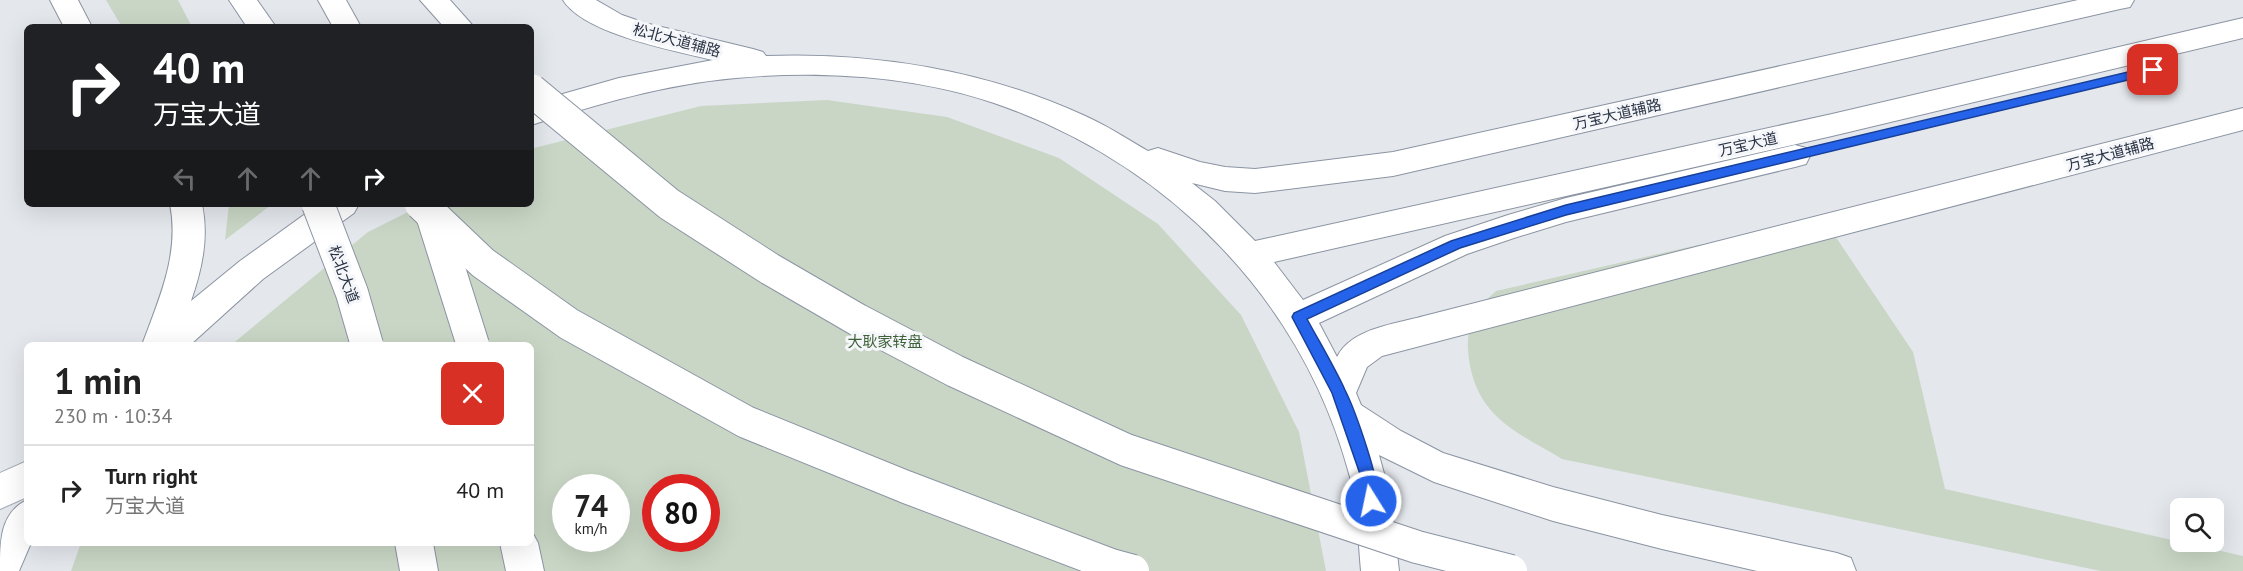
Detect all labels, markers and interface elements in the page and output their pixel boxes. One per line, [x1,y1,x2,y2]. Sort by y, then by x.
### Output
street label: 松北大道辅路 [631,19,723,61]
text: 40 m [153,40,245,95]
pin [2127,44,2178,95]
icon: right [54,48,132,126]
icon: arrive [2136,53,2169,86]
street label: 万宝大道辅路 [1571,95,1663,133]
text: 万宝大道 [153,97,261,131]
street label: 万宝大道 [1717,128,1779,160]
street label: 万宝大道辅路 [2064,133,2156,175]
icon: left [168,162,201,195]
icon: ahead [231,162,264,195]
icon: ahead [294,162,327,195]
icon: right [357,162,390,195]
street label: 松北大道 [325,243,363,305]
park label: 大耿家转盘 [847,332,923,351]
text: 1 min [54,357,142,404]
button: close [441,362,504,425]
text: 230 m · 10:34 [54,403,172,429]
text: Turn right [105,462,197,490]
position arrow [1339,469,1403,533]
icon: right [54,474,87,507]
speed limit sign: 80 [642,474,720,552]
text: 40 m [456,476,504,504]
text: 74 [574,486,608,525]
text: 万宝大道 [105,493,185,519]
map controls [2170,498,2224,552]
button: search [2170,498,2224,552]
text: km/h [575,519,607,538]

